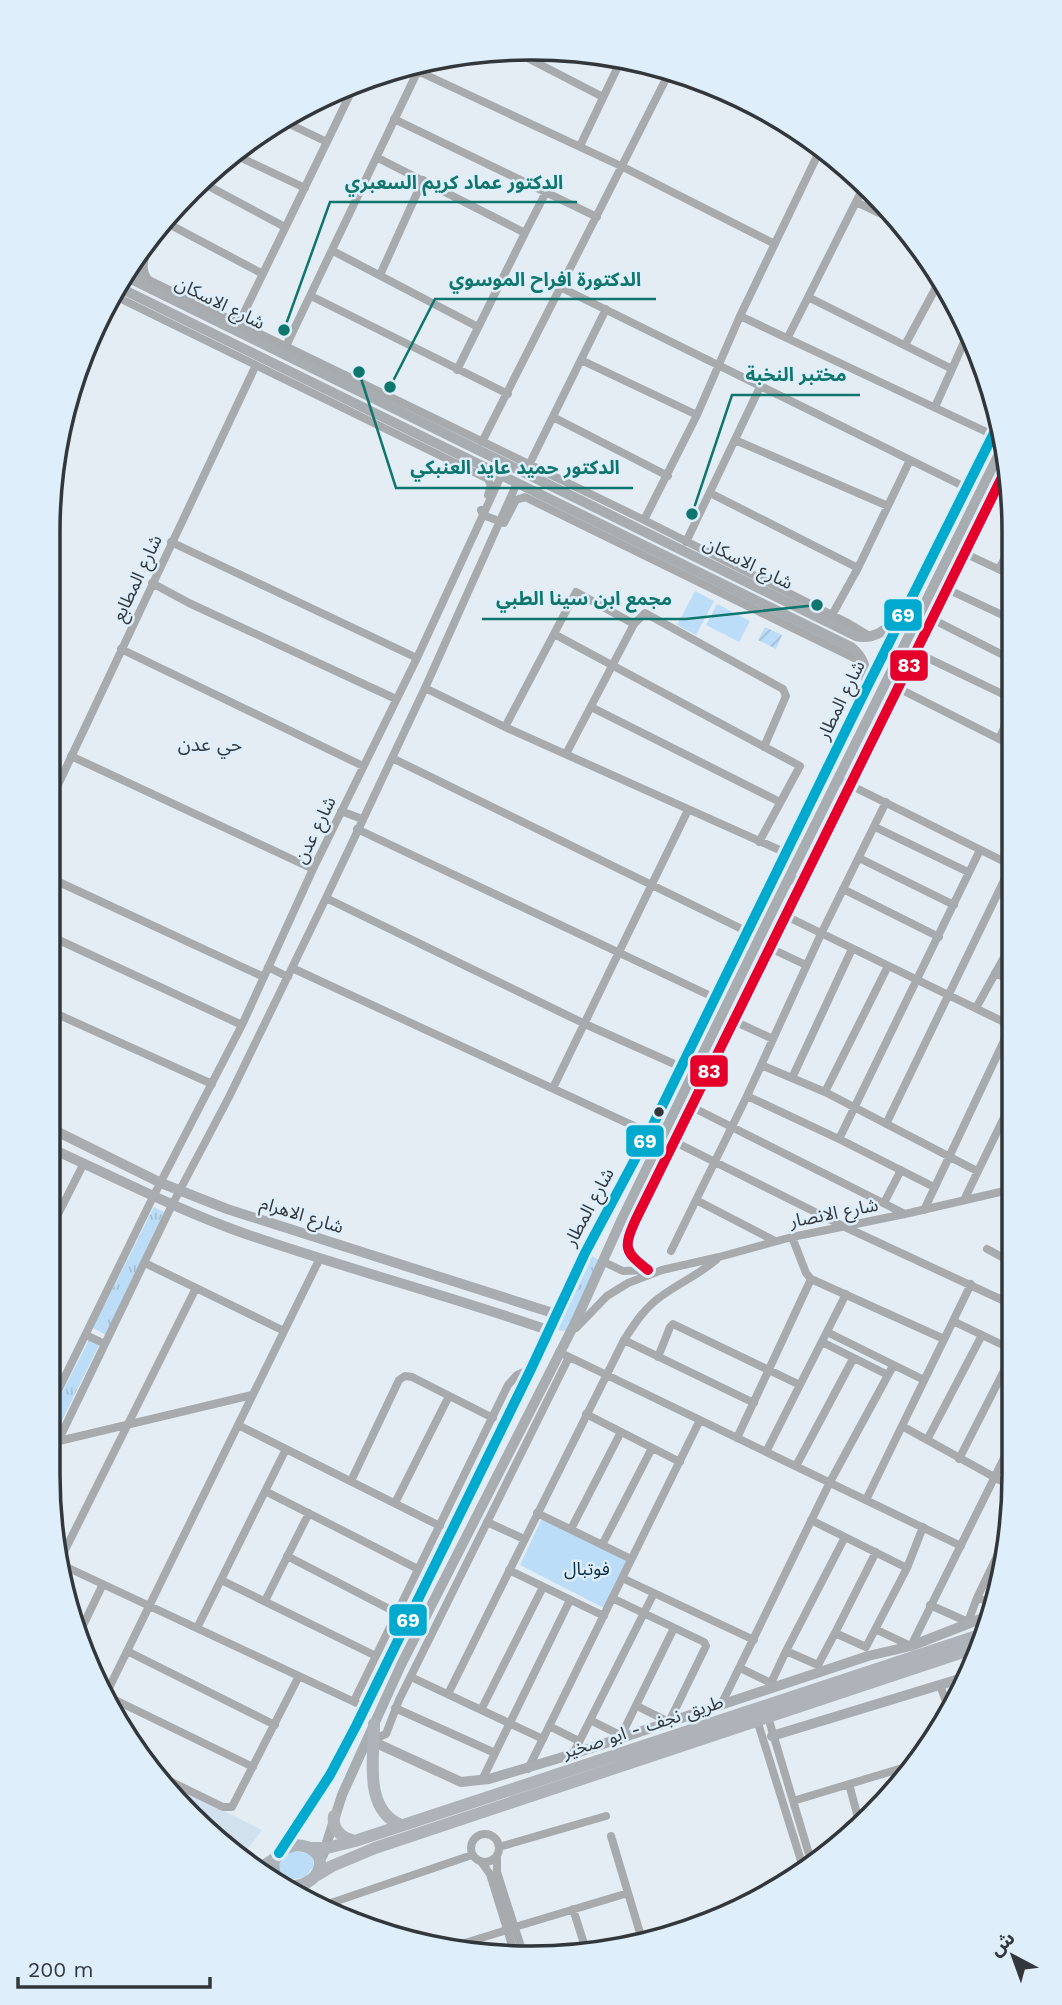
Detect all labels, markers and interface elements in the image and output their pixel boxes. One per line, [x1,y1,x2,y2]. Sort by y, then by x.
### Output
callout: الدكتور عماد كريم السعبري [330,162,577,202]
text: الدكتور عماد كريم السعبري [345,171,563,197]
callout: الدكتورة افراح الموسوي [435,259,656,299]
text: الدكتورة افراح الموسوي [449,268,641,294]
street label: شارع الاسكان [170,272,268,337]
callout: مختبر النخبة [732,355,860,395]
text: مختبر النخبة [746,363,846,386]
callout: الدكتور حميد عايد العنبكي [396,448,633,488]
text: الدكتور حميد عايد العنبكي [410,456,620,482]
street label: شارع المطابع [107,531,169,626]
street label: شارع الاسكان [698,532,796,597]
callout: مجمع ابن سينا الطبي [482,579,686,619]
text: مجمع ابن سينا الطبي [496,587,672,613]
line badge: 69 [883,598,923,632]
text: 69 [891,604,915,627]
line badge: 83 [889,649,929,682]
text: 83 [897,654,921,677]
street label: شارع المطار [812,657,872,745]
district label: حي عدن [178,733,242,759]
street label: شارع عدن [289,793,343,869]
line badge: 83 [689,1054,729,1088]
text: 83 [697,1060,721,1083]
unlabelled marker [652,1105,666,1119]
line badge: 69 [625,1124,665,1158]
text: 69 [633,1130,657,1153]
street label: شارع المطار [559,1164,621,1252]
street label: شارع الاهرام [257,1192,346,1241]
street label: شارع الانصار [787,1194,881,1235]
park label: فوتبال [564,1558,610,1580]
line badge: 69 [388,1603,428,1637]
text: 69 [396,1609,420,1632]
street label: طريق نجف - ابو صخير [559,1691,726,1764]
north arrow [978,1921,1048,1991]
text: ش [985,1926,1020,1961]
scale bar [18,1946,210,1990]
text: 200 m [28,1957,94,1982]

